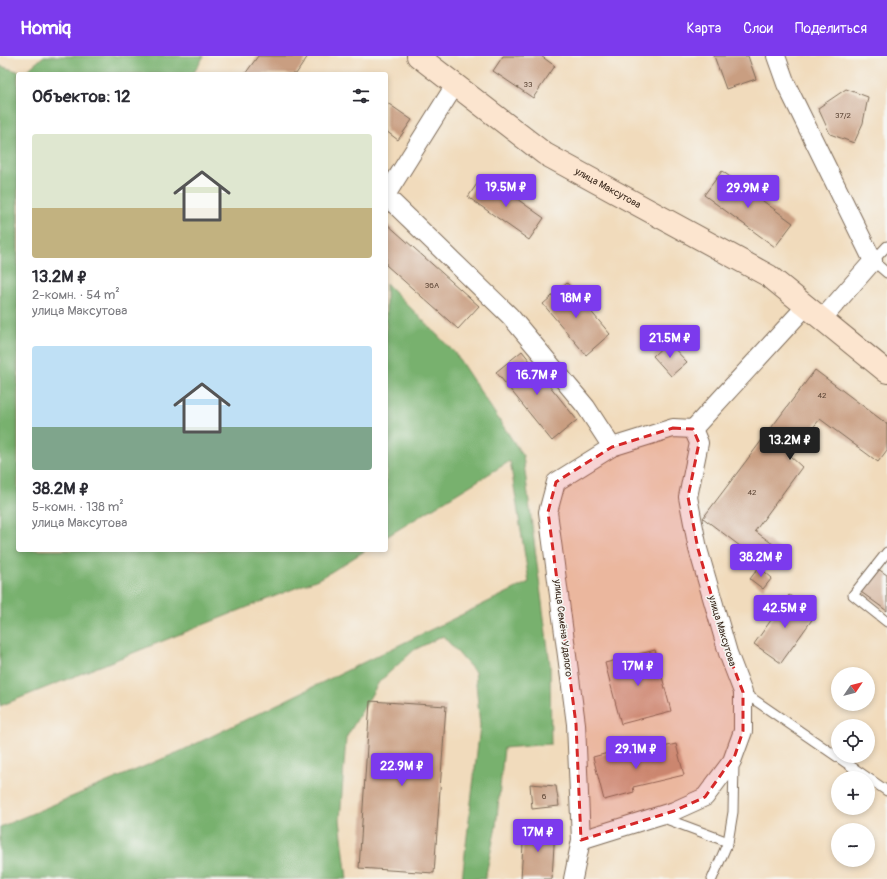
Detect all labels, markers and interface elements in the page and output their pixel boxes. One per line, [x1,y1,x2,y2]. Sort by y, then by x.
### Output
text: Homiq [20,16,71,40]
text: Карта [687,20,721,37]
text: Слои [743,20,773,37]
text: Поделиться [795,20,867,37]
house number: 33 [524,80,533,89]
icon: filters [350,85,372,107]
text: Объектов: 12 [32,86,131,107]
house number: 37/2 [835,111,852,120]
icon: home [166,160,238,232]
street label: улица Максутова [572,165,643,211]
pin: 19.5M ₽ [469,174,543,208]
pin: 29.9M ₽ [711,175,785,209]
text: 19.5M ₽ [485,179,527,195]
text: 29.9M ₽ [726,180,770,196]
text: 13.2M ₽ [32,266,88,287]
house number: 36А [425,281,439,290]
pin: 18M ₽ [548,285,604,319]
text: 2-комн. · 54 m² [32,287,120,303]
text: 18M ₽ [560,290,592,306]
text: улица Максутова [32,303,127,319]
pin: 21.5M ₽ [633,325,707,359]
text: 21.5M ₽ [649,330,691,346]
pin: 16.7M ₽ [500,362,574,396]
text: 16.7M ₽ [516,367,558,383]
icon: home [166,372,238,444]
house number: 42 [817,391,827,400]
pin: 13.2M ₽ [753,427,827,461]
text: 13.2M ₽ [769,432,811,448]
text: 38.2M ₽ [32,478,89,499]
house number: 42 [747,488,757,497]
text: 5-комн. · 138 m² [32,499,124,515]
text: улица Максутова [32,515,127,531]
pin: 38.2M ₽ [724,544,798,578]
text: 38.2M ₽ [739,549,783,565]
street label: улица Семёна Удалого [551,578,575,678]
street label: улица Максутова [705,593,739,668]
pin: 42.5M ₽ [748,595,822,629]
text: 42.5M ₽ [763,600,807,616]
pin: 17M ₽ [610,653,666,687]
text: 17M ₽ [622,658,654,674]
north arrow [831,667,875,711]
map controls [831,667,875,867]
button: locate [831,719,875,763]
pin: 29.1M ₽ [599,736,673,770]
text: 29.1M ₽ [615,741,657,757]
pin: 22.9M ₽ [365,753,439,787]
text: 22.9M ₽ [380,758,424,774]
button: + [831,771,875,815]
house number: 6 [542,792,547,801]
pin: 17M ₽ [510,819,566,853]
button: − [831,823,875,867]
text: 17M ₽ [522,824,554,840]

